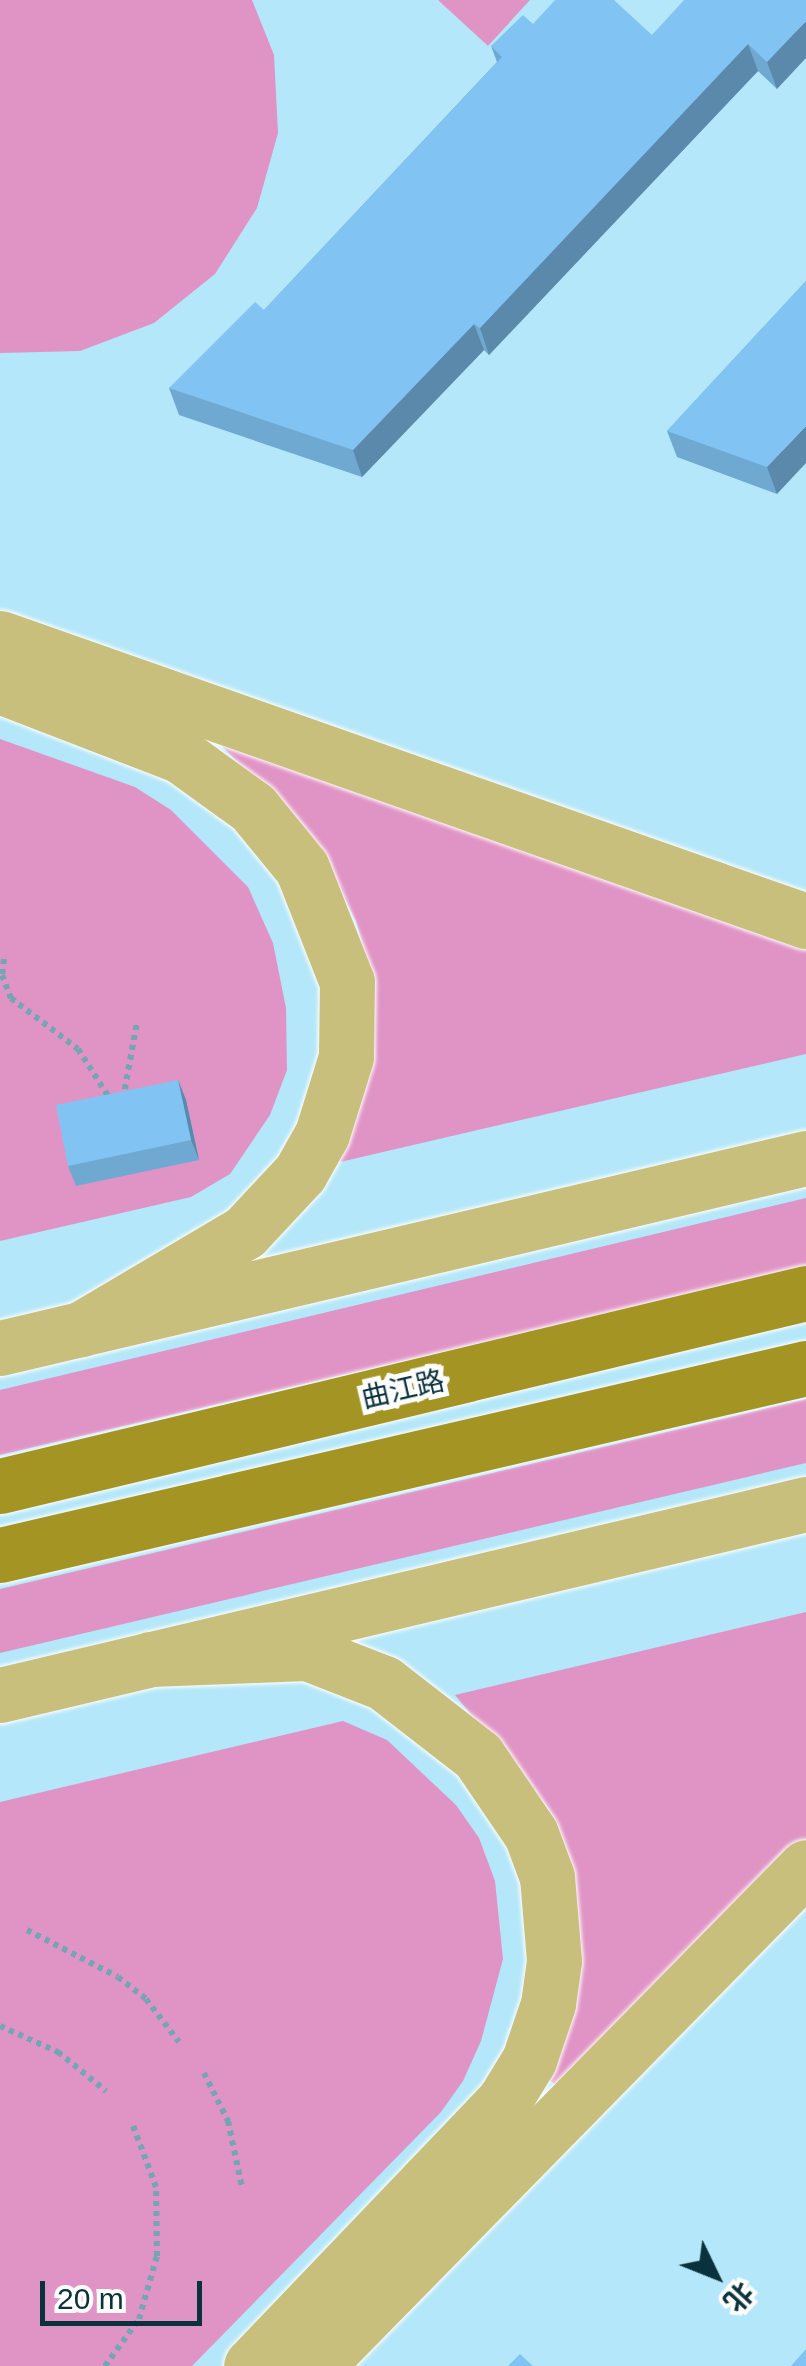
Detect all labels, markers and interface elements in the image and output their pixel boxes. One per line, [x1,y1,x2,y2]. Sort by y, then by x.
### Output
street label: 曲江路 [358,1364,448,1416]
north arrow [666,2226,766,2326]
scale bar [45,2261,208,2323]
text: 北 [717,2276,759,2318]
text: 20 m [57,2282,124,2315]

